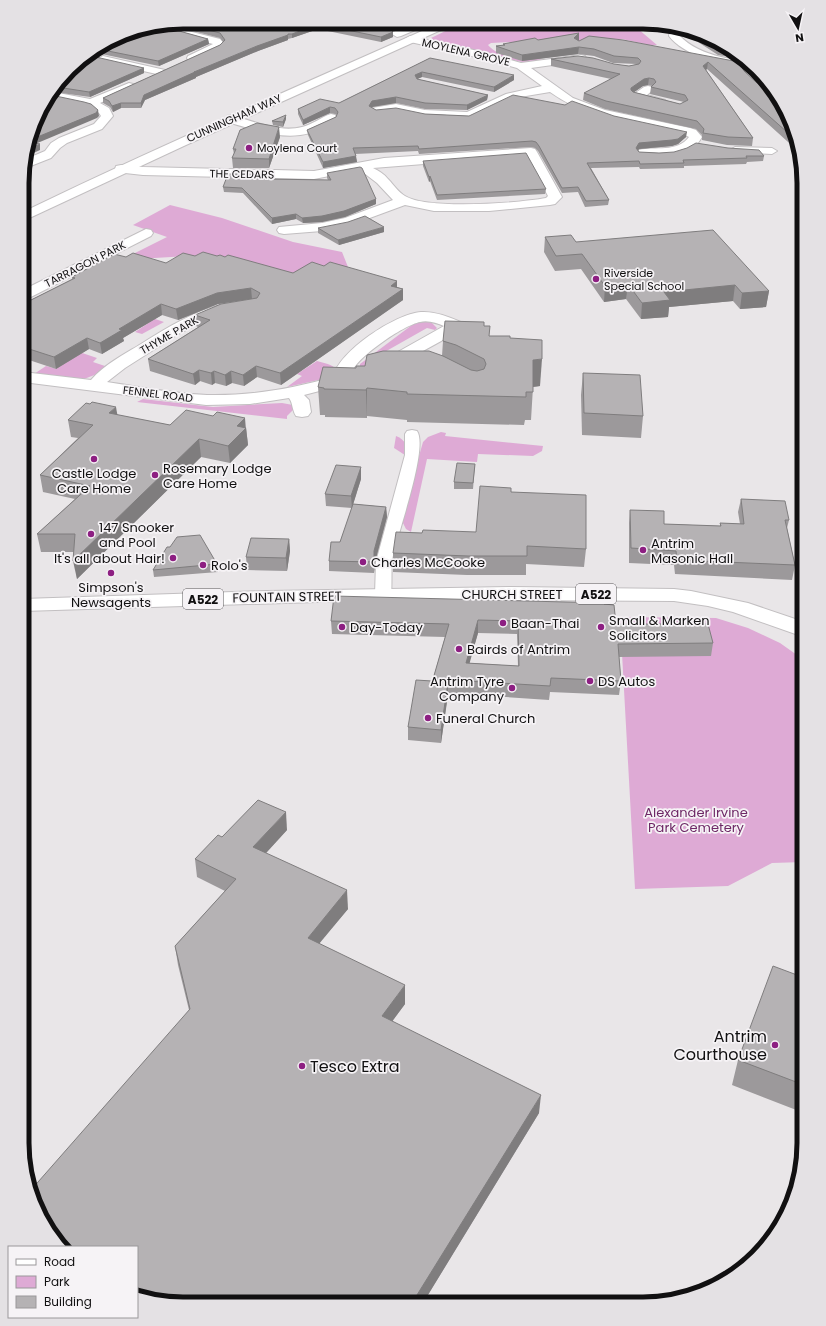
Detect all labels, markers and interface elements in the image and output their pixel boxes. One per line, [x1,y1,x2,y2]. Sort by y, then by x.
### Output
north arrow [778,8,818,48]
text: N [794,29,805,46]
street label: MOYLENA GROVE [420,34,512,70]
street label: CUNNINGHAM WAY [184,90,285,146]
place label: Moylena Court [257,140,337,156]
marker: Moylena Court [244,143,254,153]
street label: THE CEDARS [210,165,274,183]
street label: TARRAGON PARK [42,236,129,291]
place label: Riverside Special School [604,265,684,294]
marker: Riverside Special School [591,274,601,284]
street label: THYME PARK [137,312,202,358]
street label: FENNEL ROAD [122,382,194,406]
marker: Castle Lodge Care Home [89,454,99,464]
place label: Rosemary Lodge Care Home [163,459,271,493]
place label: Castle Lodge Care Home [52,464,136,498]
marker: Rosemary Lodge Care Home [150,470,160,480]
place label: 147 Snooker and Pool [99,518,174,552]
marker: 147 Snooker and Pool [86,529,96,539]
place label: Antrim Masonic Hall [651,534,733,568]
marker: Antrim Masonic Hall [638,545,648,555]
place label: It's all about Hair! [54,549,165,568]
marker: It's all about Hair! [168,553,178,563]
place label: Charles McCooke [371,553,485,572]
place label: Rolo's [211,556,248,575]
marker: Charles McCooke [358,557,368,567]
marker: Rolo's [198,560,208,570]
marker: Simpson's Newsagents [106,568,116,578]
place label: Simpson's Newsagents [71,578,151,612]
road number: A522 [576,584,616,604]
street label: CHURCH STREET [461,585,563,604]
street label: FOUNTAIN STREET [232,587,342,607]
road number: A522 [183,589,223,609]
place label: Small & Marken Solicitors [609,611,710,645]
place label: Baan-Thai [511,614,579,633]
place label: Day-Today [350,618,423,637]
marker: Baan-Thai [498,618,508,628]
marker: Day-Today [337,622,347,632]
marker: Small & Marken Solicitors [596,622,606,632]
place label: Bairds of Antrim [467,640,570,659]
marker: Bairds of Antrim [454,644,464,654]
place label: Antrim Tyre Company [430,672,505,706]
place label: DS Autos [598,672,655,691]
marker: DS Autos [585,676,595,686]
marker: Antrim Tyre Company [507,683,517,693]
place label: Funeral Church [436,709,535,728]
marker: Funeral Church [423,713,433,723]
park label: Alexander Irvine Park Cemetery [644,803,748,837]
place label: Antrim Courthouse [673,1025,767,1066]
marker: Antrim Courthouse [770,1040,780,1050]
place label: Tesco Extra [310,1055,400,1078]
marker: Tesco Extra [297,1061,307,1071]
legend [8,1246,138,1318]
text: Road [44,1253,75,1270]
text: Park [44,1273,71,1290]
text: Building [44,1293,92,1310]

